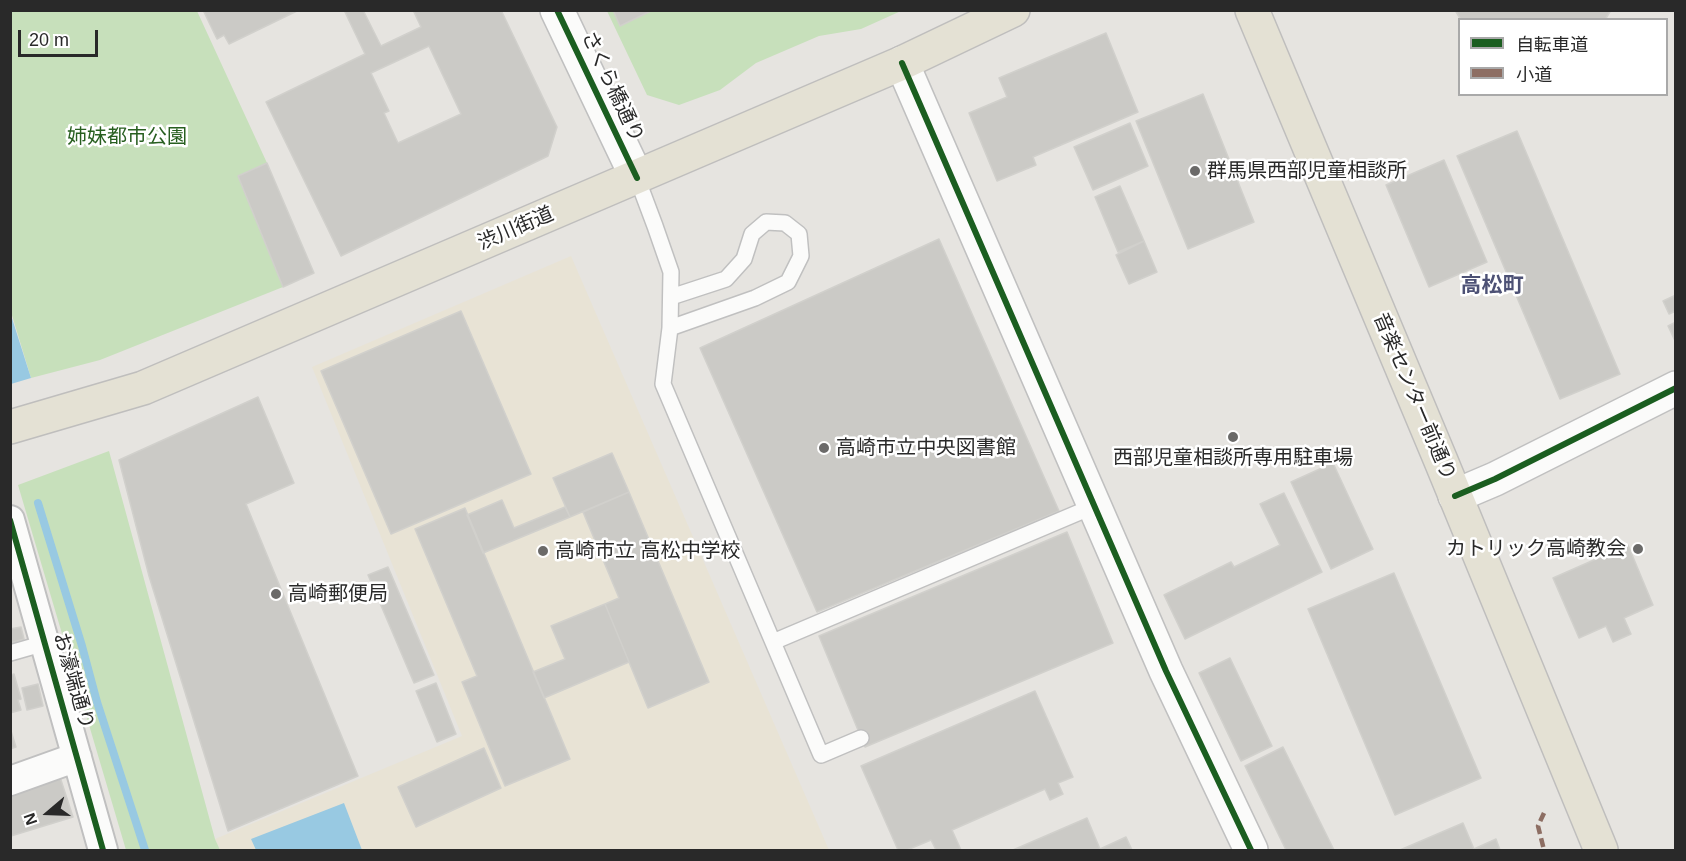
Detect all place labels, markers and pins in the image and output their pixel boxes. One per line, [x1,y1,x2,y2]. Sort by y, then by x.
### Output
place label: 群馬県西部児童相談所 [1207,159,1407,183]
marker: 群馬県西部児童相談所 [1188,164,1202,178]
marker: 西部児童相談所専用駐車場 [1226,430,1240,444]
place label: 高崎市立中央図書館 [836,436,1016,460]
marker: 高崎市立中央図書館 [817,441,831,455]
place label: 西部児童相談所専用駐車場 [1113,446,1353,470]
place label: カトリック高崎教会 [1446,537,1626,561]
place label: 高崎市立 高松中学校 [555,539,741,563]
marker: カトリック高崎教会 [1631,542,1645,556]
marker: 高崎市立 高松中学校 [536,544,550,558]
place label: 高崎郵便局 [288,582,388,606]
marker: 高崎郵便局 [269,587,283,601]

